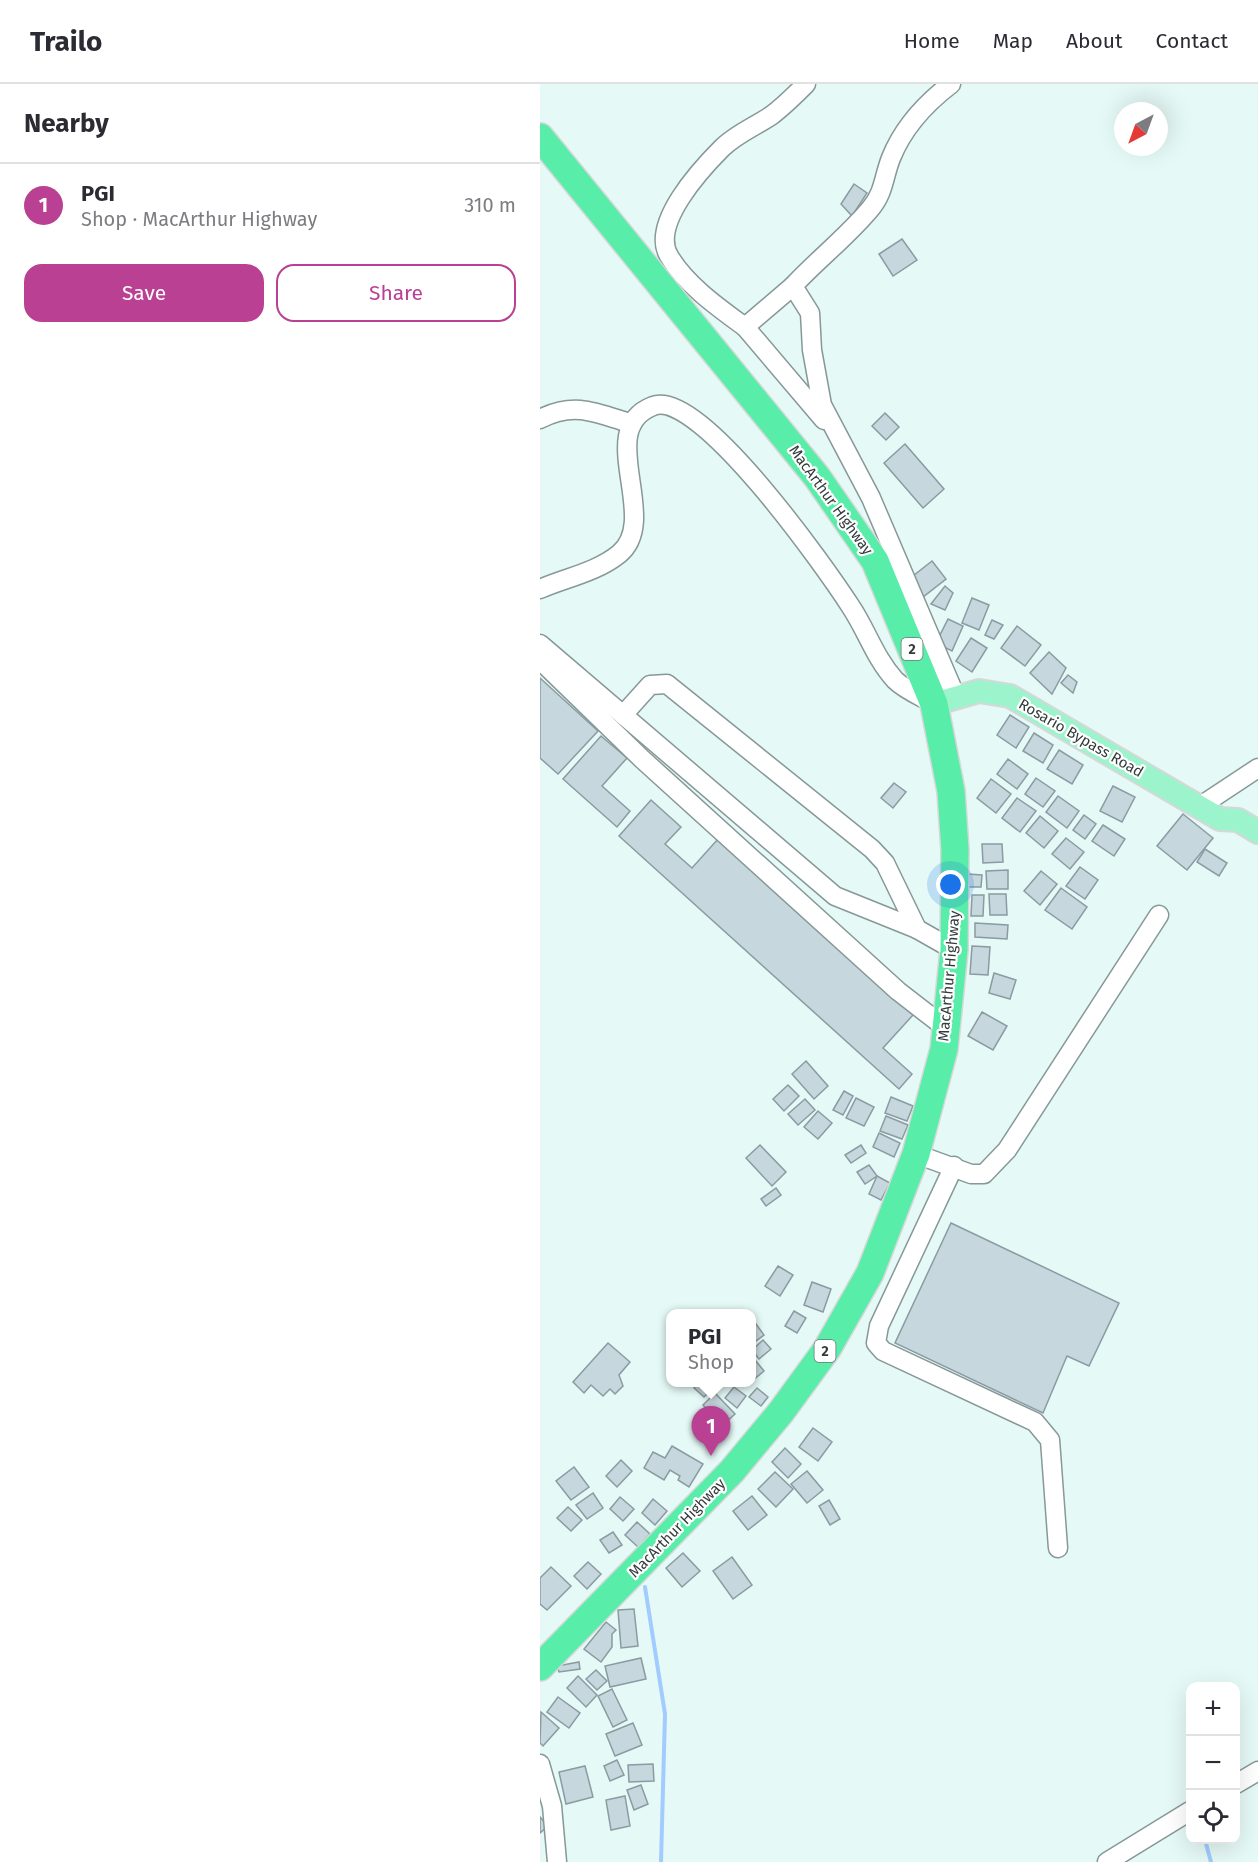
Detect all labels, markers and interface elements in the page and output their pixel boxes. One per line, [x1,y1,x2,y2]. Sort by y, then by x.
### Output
text: Trailo [30,25,102,58]
text: Home [904,28,960,54]
text: Map [993,28,1033,54]
text: About [1066,28,1123,54]
text: Contact [1156,28,1228,54]
north arrow [1114,102,1168,156]
text: Nearby [24,108,109,139]
text: PGI [81,180,115,207]
text: 1 [39,193,48,217]
text: 310 m [464,193,516,217]
text: Shop · MacArthur Highway [81,207,317,231]
button: Save [24,264,264,322]
button: Share [276,264,516,322]
street label: MacArthur Highway [785,442,877,559]
road number: 2 [902,638,922,660]
street label: Rosario Bypass Road [1015,695,1147,781]
your location [936,870,965,899]
street label: MacArthur Highway [934,909,964,1042]
popup [666,1309,756,1387]
text: PGI [688,1323,722,1350]
road number: 2 [814,1340,836,1362]
text: Shop [688,1350,734,1374]
pin: 1 [692,1406,730,1456]
street label: MacArthur Highway [625,1474,729,1581]
map controls [1186,1682,1240,1844]
button: + [1186,1682,1240,1736]
button: − [1186,1736,1240,1790]
button: locate [1186,1790,1240,1844]

